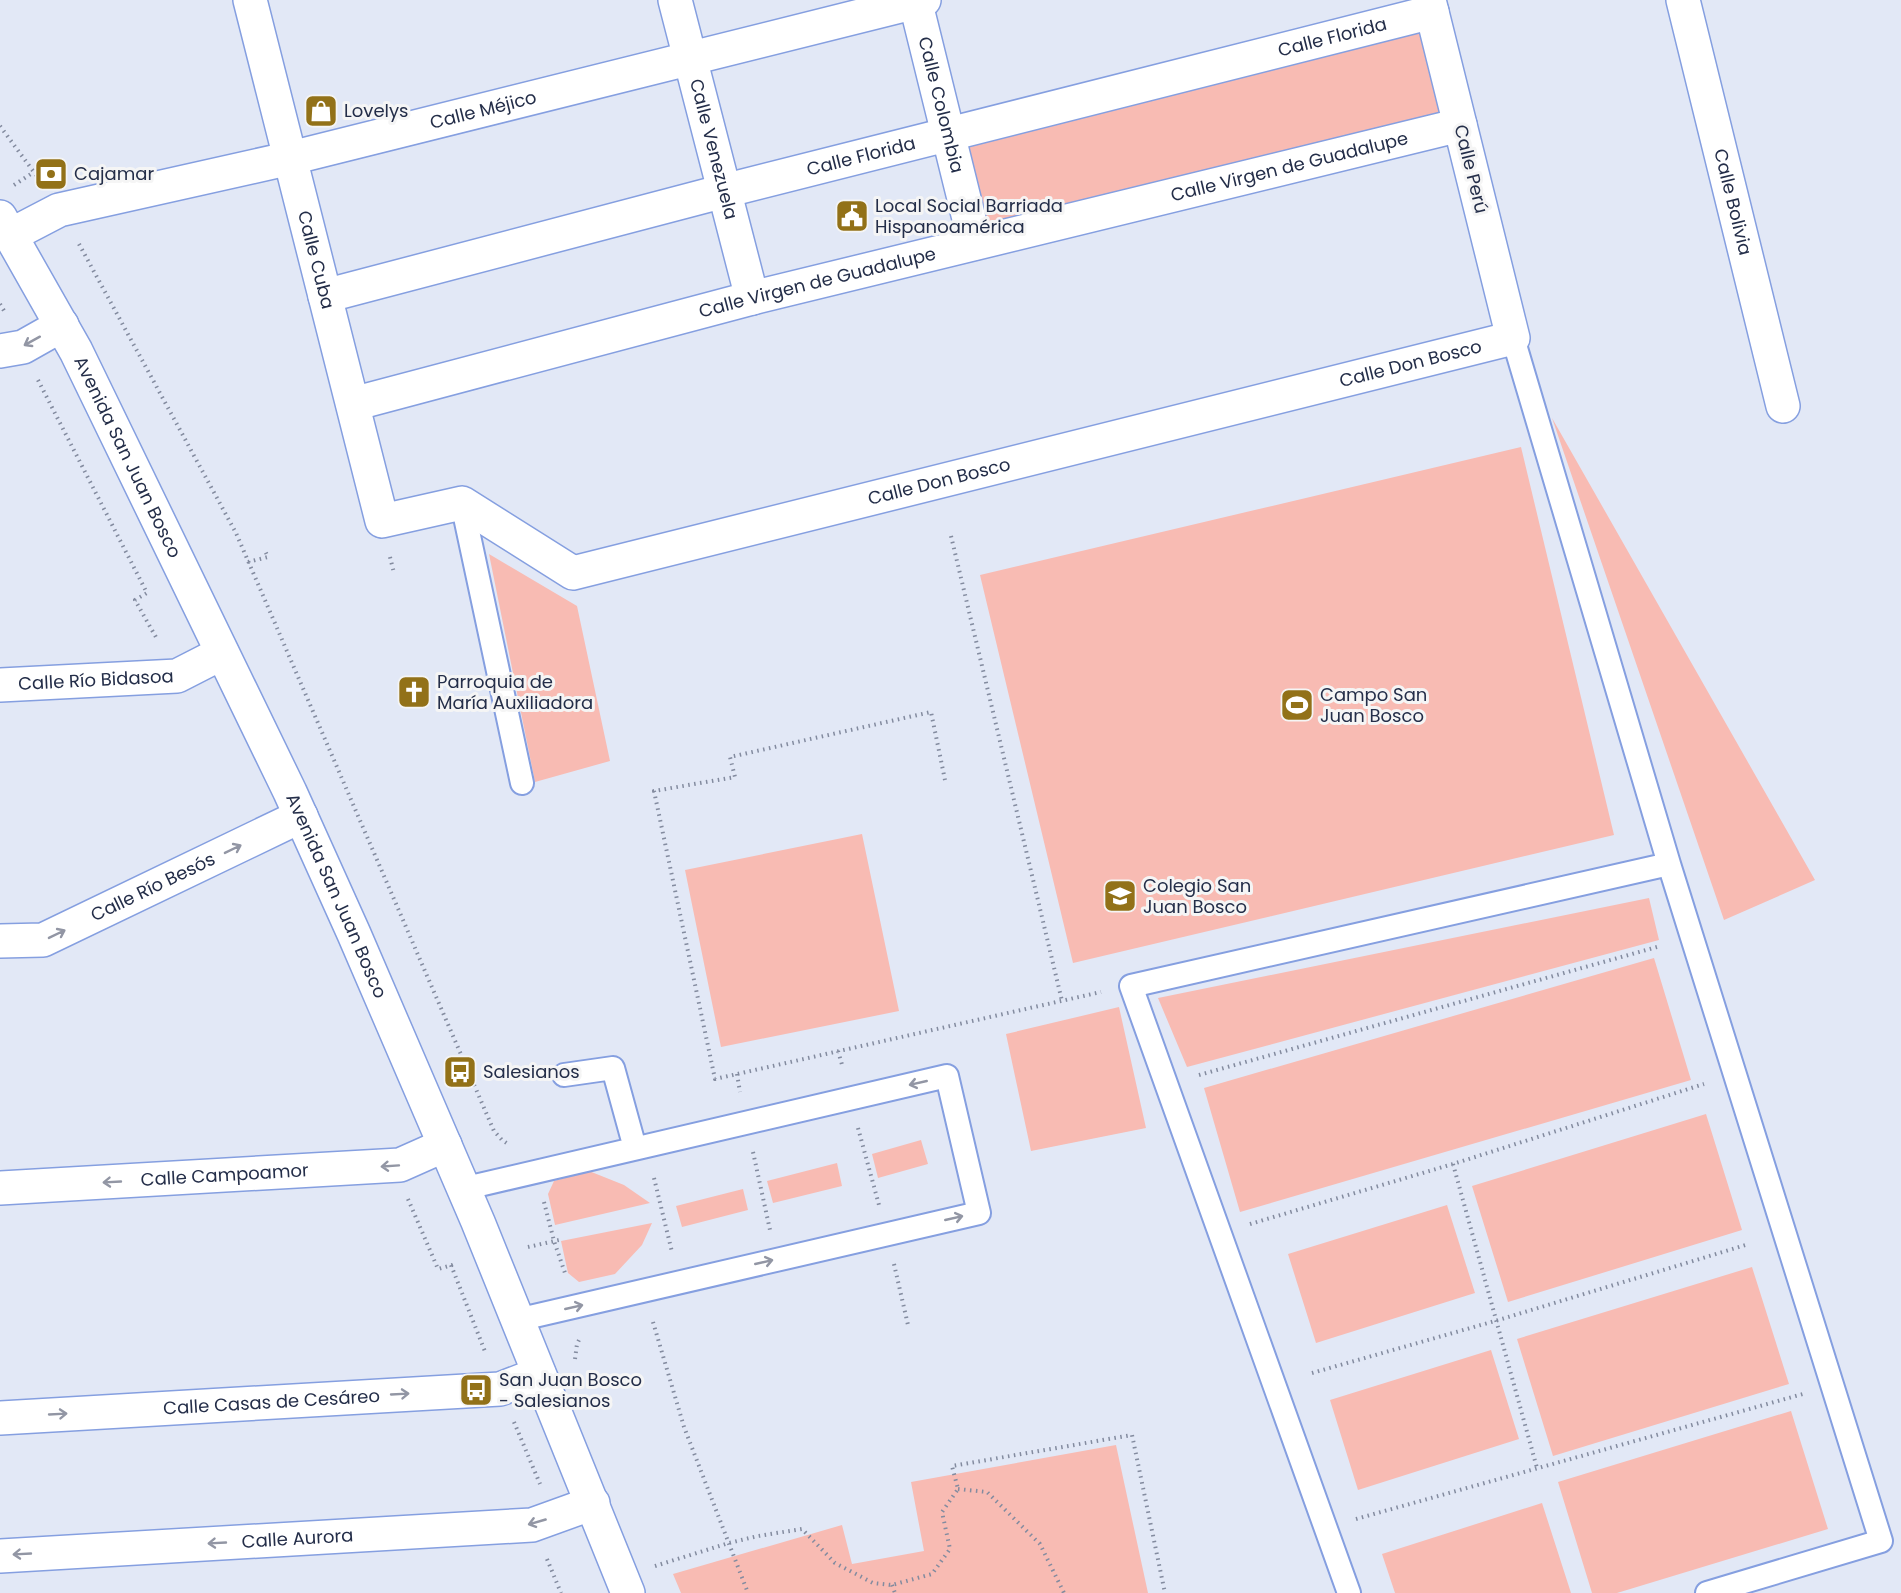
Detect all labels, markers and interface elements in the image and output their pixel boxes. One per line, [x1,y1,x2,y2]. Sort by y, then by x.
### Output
street label: Calle Florida [1275,11,1389,63]
street label: Calle Colombia [912,34,970,176]
street label: Calle Venezuela [684,76,744,222]
street label: Calle Méjico [427,84,539,135]
shop icon: Lovelys [303,93,339,129]
place label: Lovelys [344,98,409,123]
street label: Calle Perú [1448,122,1495,216]
street label: Calle Virgen de Guadalupe [1168,125,1410,207]
street label: Calle Florida [804,130,918,182]
street label: Calle Bolivia [1708,146,1758,258]
bank icon: Cajamar [33,156,69,192]
place label: Cajamar [74,161,154,186]
place label: Local Social Barriada Hispanoamérica [875,193,1063,239]
public building icon: Local Social Barriada Hispanoamérica [834,198,870,234]
street label: Calle Cuba [292,208,341,312]
street label: Calle Virgen de Guadalupe [696,241,938,324]
street label: Calle Don Bosco [1337,333,1484,393]
one-way arrow [24,335,41,347]
street label: Avenida San Juan Bosco [68,352,188,562]
street label: Calle Don Bosco [865,451,1013,511]
street label: Calle Río Bidasoa [18,663,174,696]
place label: Parroquia de María Auxiliadora [437,669,593,715]
church icon: Parroquia de María Auxiliadora [396,674,432,710]
place label: Campo San Juan Bosco [1320,682,1427,728]
sports icon: Campo San Juan Bosco [1279,687,1315,723]
street label: Avenida San Juan Bosco [280,789,393,1002]
one-way arrow [223,843,241,855]
street label: Calle Río Besós [86,846,219,927]
place label: Colegio San Juan Bosco [1143,873,1251,919]
school or university icon: Colegio San Juan Bosco [1102,878,1138,914]
one-way arrow [48,928,65,940]
bus stop icon: Salesianos [442,1054,478,1090]
place label: Salesianos [483,1059,580,1084]
one-way arrow [909,1078,928,1089]
street label: Calle Campoamor [140,1157,310,1192]
one-way arrow [381,1160,401,1171]
one-way arrow [102,1176,122,1187]
one-way arrow [944,1212,963,1224]
one-way arrow [755,1256,774,1268]
one-way arrow [565,1300,584,1312]
place label: San Juan Bosco - Salesianos [499,1367,642,1413]
bus stop icon: San Juan Bosco - Salesianos [458,1372,494,1408]
street label: Calle Casas de Cesáreo [162,1383,381,1421]
one-way arrow [389,1389,409,1400]
one-way arrow [48,1409,68,1420]
one-way arrow [528,1517,547,1528]
street label: Calle Aurora [241,1522,354,1554]
one-way arrow [208,1537,228,1548]
one-way arrow [13,1549,33,1560]

